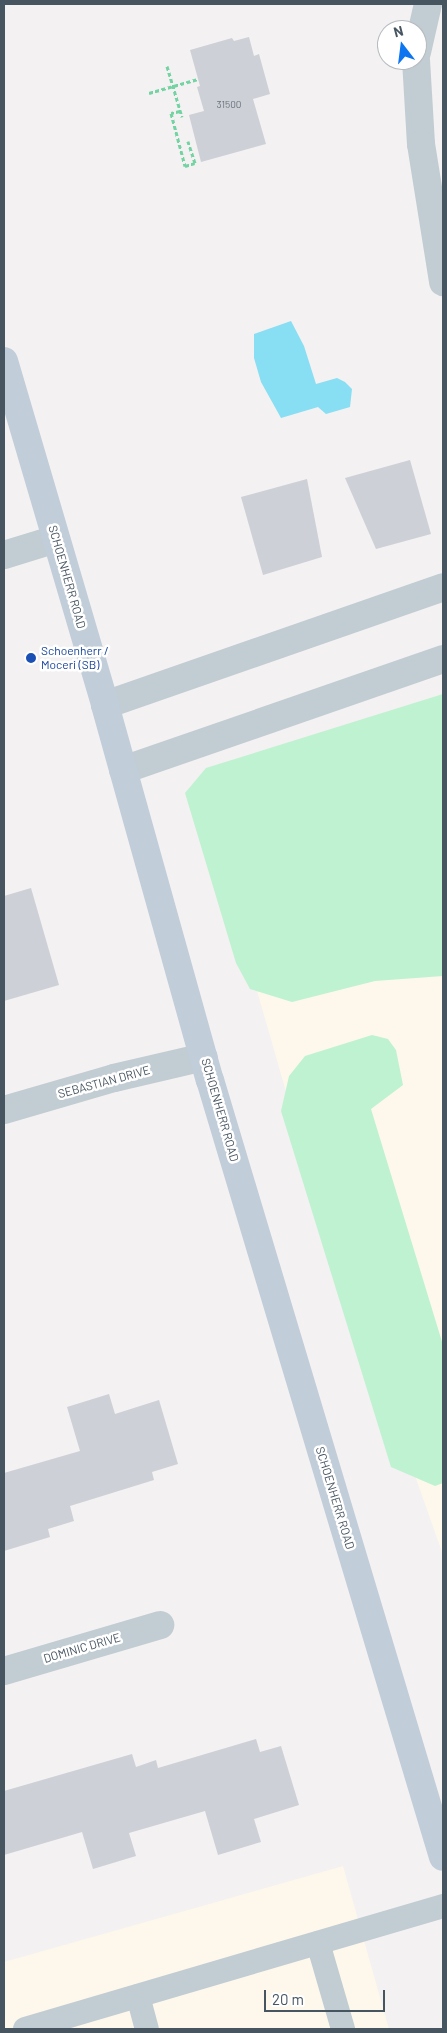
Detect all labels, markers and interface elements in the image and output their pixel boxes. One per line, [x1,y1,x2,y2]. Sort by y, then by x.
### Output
north arrow [377,20,427,70]
text: N [392,22,405,40]
house number: 31500 [216,99,242,111]
street label: SCHOENHERR ROAD [45,524,89,630]
place label: Schoenherr / Moceri (SB) [41,644,109,672]
marker: Schoenherr / Moceri (SB) [25,652,37,664]
street label: SCHOENHERR ROAD [198,1057,242,1163]
street label: SEBASTIAN DRIVE [56,1063,152,1101]
street label: SCHOENHERR ROAD [313,1445,357,1551]
street label: DOMINIC DRIVE [42,1630,122,1666]
scale bar [267,1980,388,2012]
text: 20 m [272,1990,304,2008]

